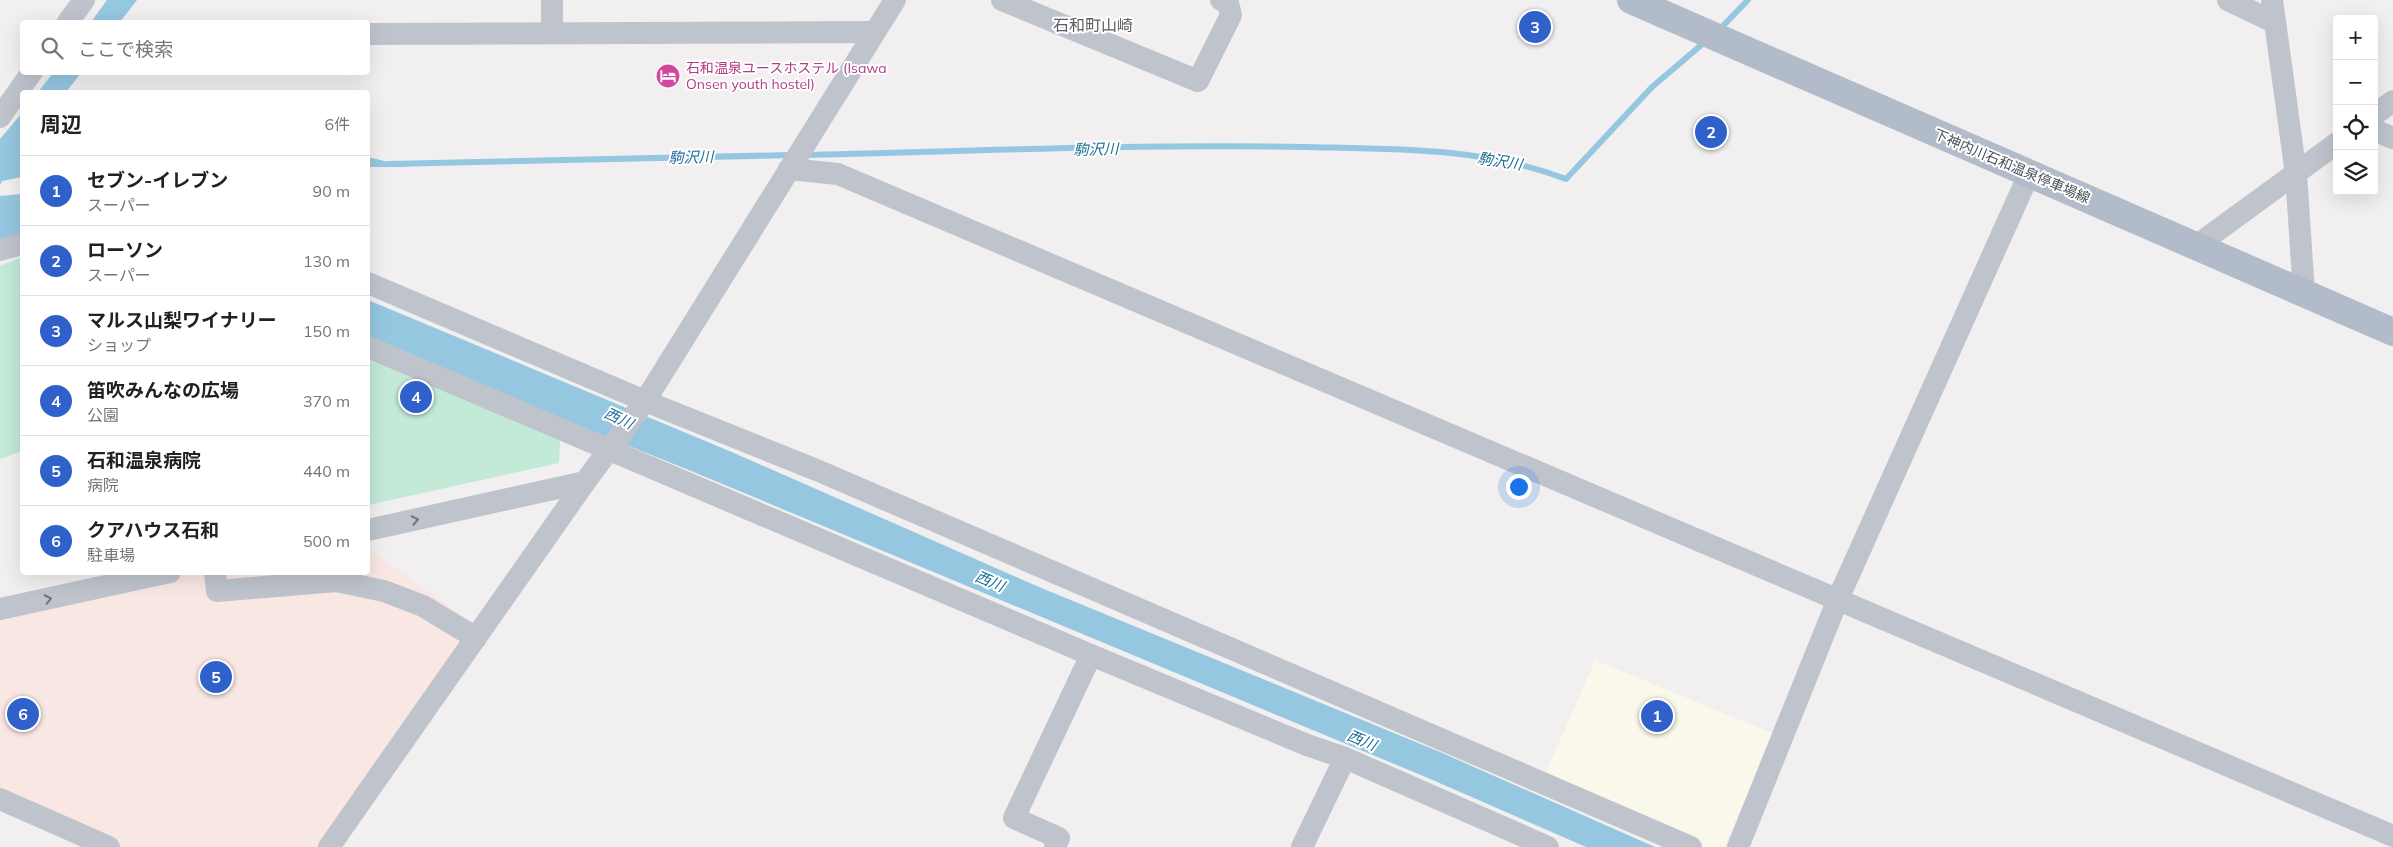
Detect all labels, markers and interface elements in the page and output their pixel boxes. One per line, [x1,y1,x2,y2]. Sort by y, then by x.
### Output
pin: 3 [1519,8,1551,46]
district label: 石和町山崎 [1053,15,1133,35]
map controls [2333,15,2378,195]
button: + [2333,15,2378,60]
search box [20,20,370,75]
icon: search [38,34,66,62]
text: ここで検索 [78,37,173,61]
place label: 石和温泉ユースホステル (Isawa Onsen youth hostel) [686,59,887,93]
button: − [2333,60,2378,105]
hotel icon: 石和温泉ユースホステル (Isawa Onsen youth hostel) [655,63,681,89]
button: locate [2333,105,2378,150]
text: 周辺 [40,111,82,137]
pin: 2 [1695,113,1727,151]
text: 6件 [324,114,350,134]
street label: 下神内川石和温泉停車場線 [1931,125,2093,207]
water label: 駒沢川 [1073,139,1121,159]
water label: 駒沢川 [668,147,716,167]
water label: 駒沢川 [1476,148,1526,174]
button: layers [2333,150,2378,195]
text: セブン-イレブン [87,168,228,192]
text: 1 [51,181,61,201]
text: 90 m [313,181,350,201]
text: スーパー [87,195,151,215]
text: ローソン [87,238,163,262]
text: 2 [51,251,61,271]
text: 130 m [303,251,350,271]
text: スーパー [87,265,151,285]
text: マルス山梨ワイナリー [87,308,277,332]
text: 3 [51,321,61,341]
text: 150 m [303,321,350,341]
text: ショップ [87,335,151,355]
text: 笛吹みんなの広場 [87,378,239,402]
pin: 4 [400,378,432,416]
text: 4 [51,391,61,411]
text: 370 m [303,391,350,411]
water label: 西川 [601,403,638,434]
text: 公園 [87,405,119,425]
text: 石和温泉病院 [87,448,201,472]
text: 5 [51,461,61,481]
text: 440 m [303,461,350,481]
your location [1506,474,1532,500]
text: 病院 [87,475,119,495]
one-way arrow [411,515,420,525]
text: クアハウス石和 [87,518,219,542]
text: 6 [51,531,61,551]
text: 500 m [303,531,350,551]
text: 駐車場 [87,545,135,565]
water label: 西川 [972,566,1009,596]
one-way arrow [43,594,52,605]
pin: 5 [200,658,232,696]
pin: 6 [7,695,39,733]
pin: 1 [1641,697,1673,735]
water label: 西川 [1344,725,1381,755]

